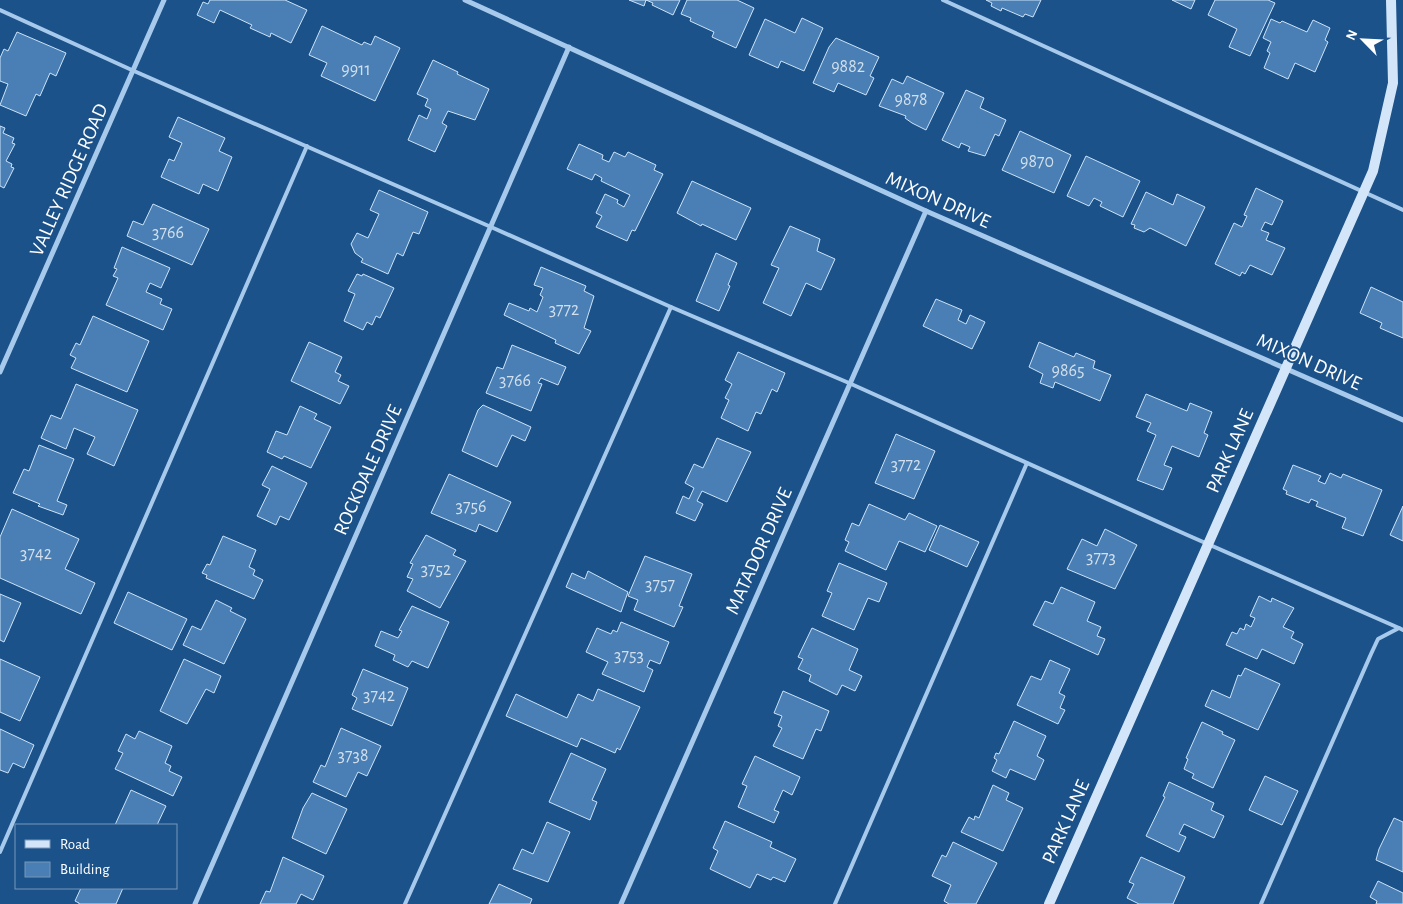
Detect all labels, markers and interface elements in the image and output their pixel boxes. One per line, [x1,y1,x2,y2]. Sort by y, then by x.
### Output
north arrow [1338,15,1388,65]
text: N [1344,28,1360,42]
house number: 9882 [831,58,865,76]
house number: 9911 [341,61,371,79]
house number: 9878 [894,91,928,109]
street label: VALLEY RIDGE ROAD [26,101,112,259]
house number: 9870 [1020,153,1054,171]
street label: MIXON DRIVE [883,168,994,232]
house number: 3766 [152,224,184,242]
house number: 3772 [549,301,579,319]
street label: MIXON DRIVE [1254,330,1365,394]
house number: 9865 [1052,362,1084,380]
house number: 3766 [499,372,531,390]
street label: ROCKDALE DRIVE [330,401,406,538]
street label: PARK LANE [1203,406,1257,496]
house number: 3772 [891,456,921,474]
street label: MATADOR DRIVE [722,484,796,617]
house number: 3756 [456,498,486,516]
house number: 3742 [20,545,52,563]
house number: 3773 [1086,549,1116,567]
house number: 3752 [421,561,451,579]
house number: 3757 [645,576,675,594]
house number: 3753 [614,647,644,665]
house number: 3742 [363,687,395,705]
house number: 3738 [338,747,368,765]
street label: PARK LANE [1039,777,1093,867]
legend [15,824,178,889]
text: Road [60,837,90,852]
text: Building [60,862,110,877]

